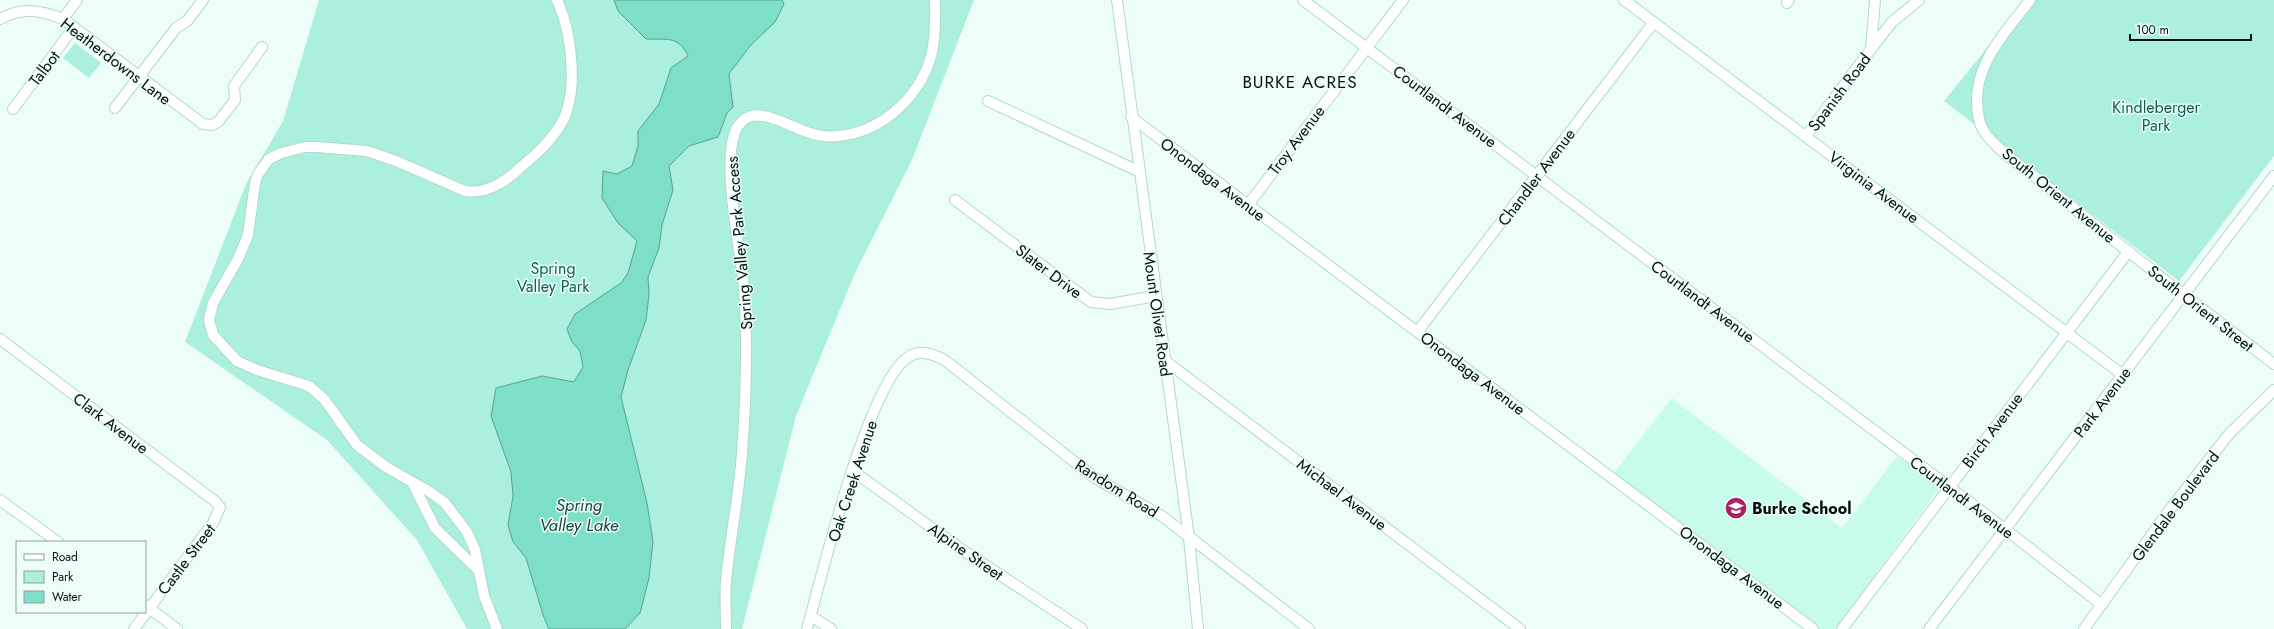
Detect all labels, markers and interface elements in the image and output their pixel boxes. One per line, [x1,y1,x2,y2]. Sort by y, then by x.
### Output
street label: Heatherdowns Lane [56,12,176,111]
scale bar [2130,16,2251,42]
text: 100 m [2136,21,2169,39]
street label: Talbot [24,46,65,91]
street label: Spanish Road [1802,49,1876,136]
street label: Courtlandt Avenue [1388,60,1501,153]
district label: BURKE ACRES [1242,70,1358,94]
park label: Kindleberger Park [2112,96,2201,137]
street label: Troy Avenue [1263,101,1330,180]
street label: Chandler Avenue [1492,124,1581,231]
street label: Onondaga Avenue [1155,132,1270,227]
street label: South Orient Avenue [1997,142,2120,248]
street label: Virginia Avenue [1824,146,1924,229]
street label: Spring Valley Park Access [720,155,759,331]
street label: Slater Drive [1011,239,1087,304]
street label: Mount Olivet Road [1137,250,1178,378]
street label: Courtlandt Avenue [1646,255,1759,348]
park label: Spring Valley Park [517,257,590,298]
street label: South Orient Street [2143,260,2259,357]
street label: Onondaga Avenue [1415,326,1530,421]
street label: Park Avenue [2068,362,2137,442]
street label: Clark Avenue [68,387,153,460]
street label: Birch Avenue [1956,388,2028,473]
street label: Oak Creek Avenue [822,417,883,545]
street label: Glendale Boulevard [2126,446,2225,566]
street label: Courtlandt Avenue [1905,451,2018,544]
street label: Michael Avenue [1292,453,1392,536]
street label: Random Road [1070,454,1163,523]
water label: Spring Valley Lake [539,493,619,537]
school or university icon: Burke School [1723,495,1749,521]
place label: Burke School [1752,497,1852,520]
street label: Alpine Street [923,517,1008,586]
street label: Castle Street [152,519,221,600]
street label: Onondaga Avenue [1674,520,1789,615]
legend [16,541,146,613]
text: Road [52,548,78,566]
text: Park [52,568,74,586]
text: Water [52,588,83,606]

